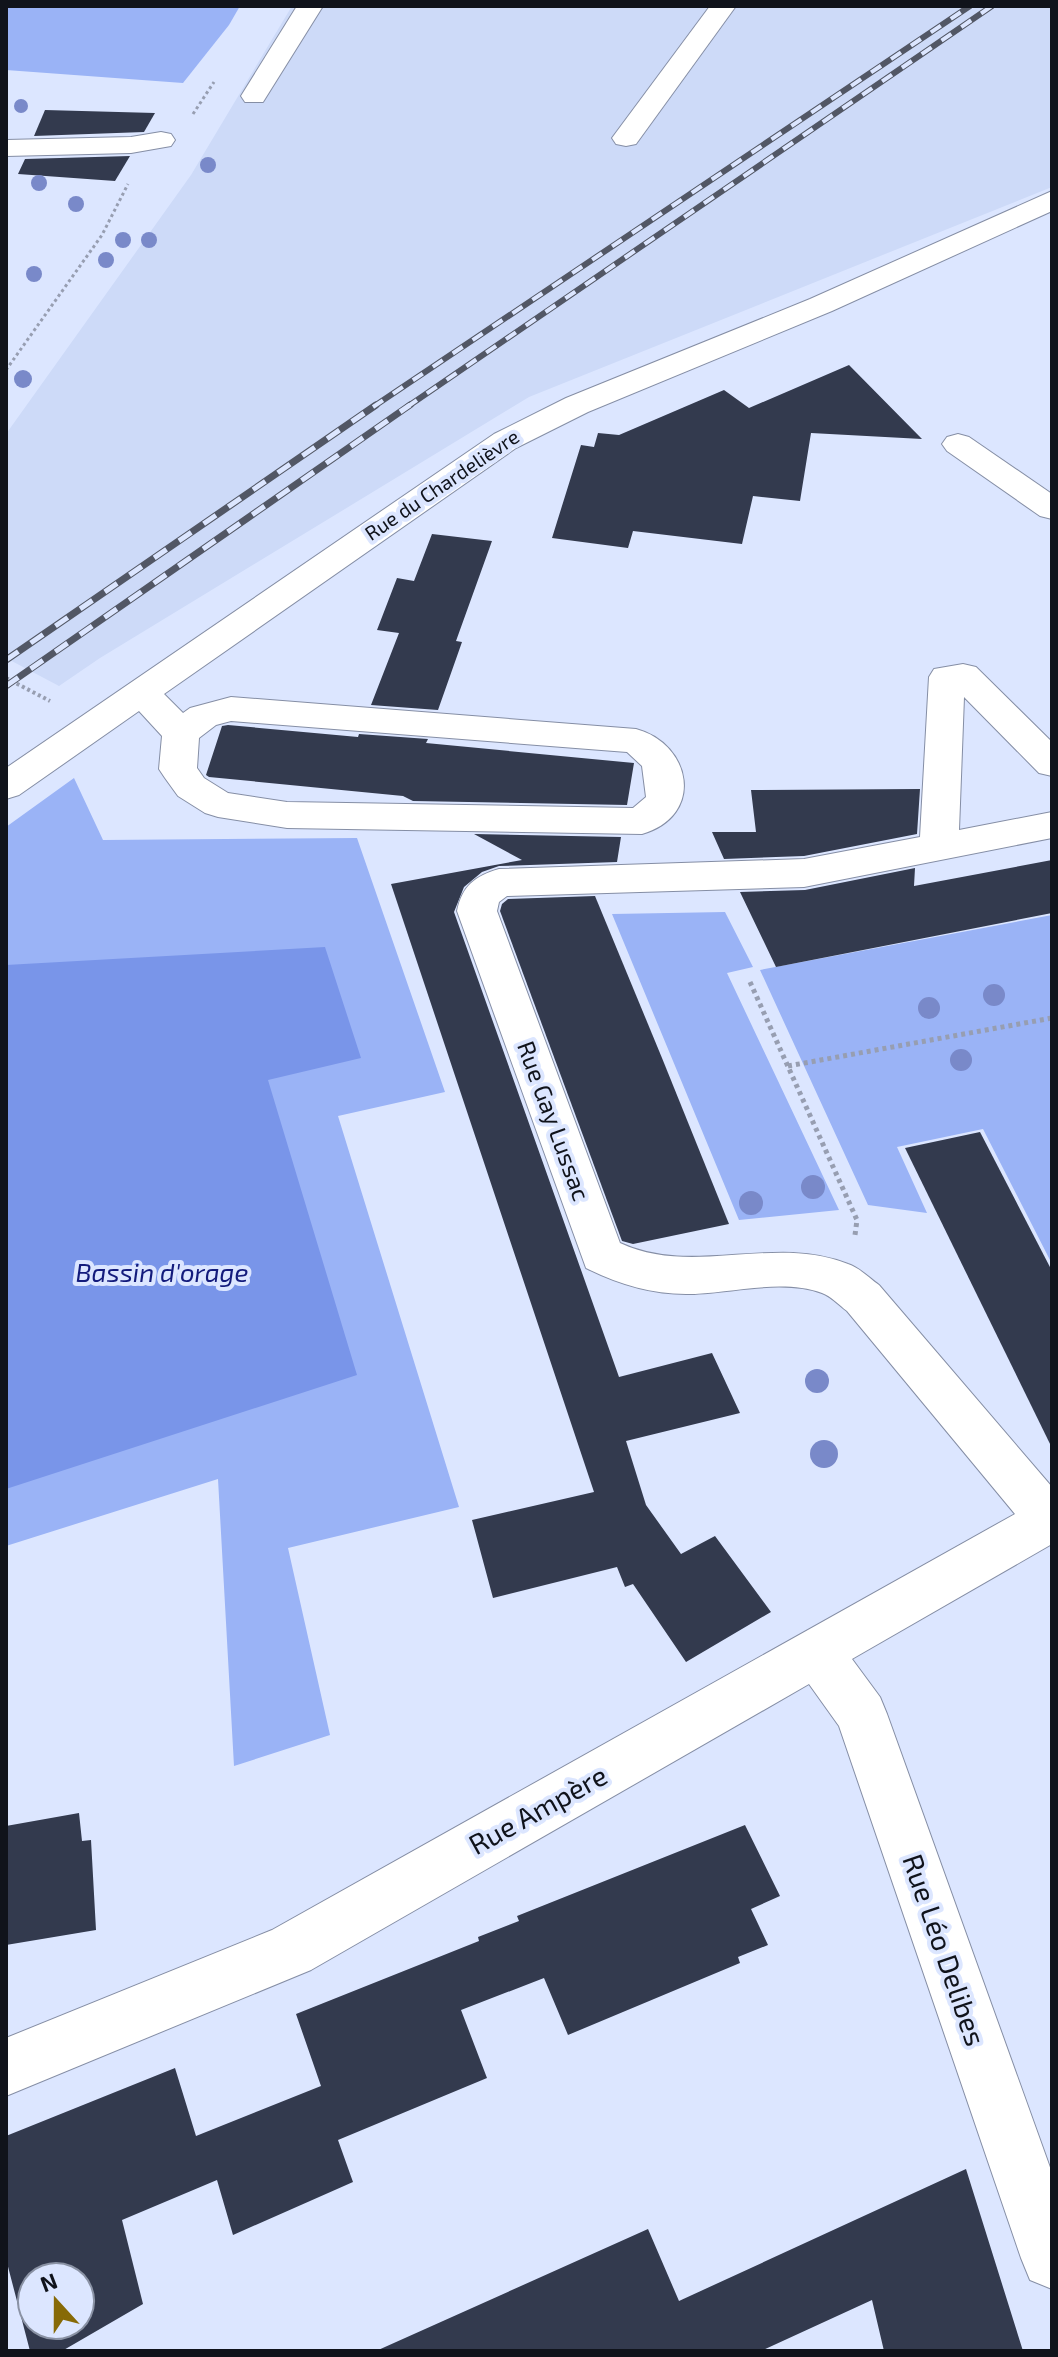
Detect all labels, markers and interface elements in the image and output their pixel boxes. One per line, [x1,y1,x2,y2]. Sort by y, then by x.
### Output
street label: Rue du Chardelièvre [360,424,523,545]
street label: Rue Gay Lussac [512,1037,597,1204]
water label: Bassin d'orage [76,1256,248,1287]
street label: Rue Ampère [462,1757,613,1861]
street label: Rue Léo Delibes [896,1849,994,2050]
north arrow [16,2261,96,2341]
text: N [36,2266,61,2296]

